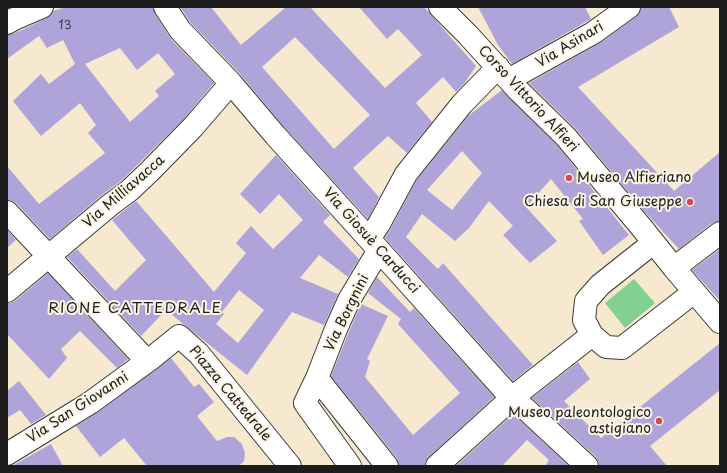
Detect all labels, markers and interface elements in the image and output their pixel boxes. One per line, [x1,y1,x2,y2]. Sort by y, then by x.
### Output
street label: Via Asinari [533,18,607,72]
house number: 13 [58,19,72,33]
street label: Corso Vittorio Alfieri [474,42,582,156]
street label: Via Milliavacca [80,152,168,232]
place label: Museo Alfieriano [577,170,691,186]
marker: Museo Alfieriano [564,173,574,183]
street label: Via Giosuè Carducci [319,185,423,297]
place label: Chiesa di San Giuseppe [524,194,682,210]
marker: Chiesa di San Giuseppe [685,197,695,207]
street label: Via Borgnini [321,272,373,354]
district label: RIONE CATTEDRALE [50,300,220,318]
street label: Piazza Cattedrale [185,343,275,445]
street label: Via San Giovanni [24,369,132,447]
place label: Museo paleontologico astigiano [508,405,651,438]
marker: Museo paleontologico astigiano [654,416,664,426]

